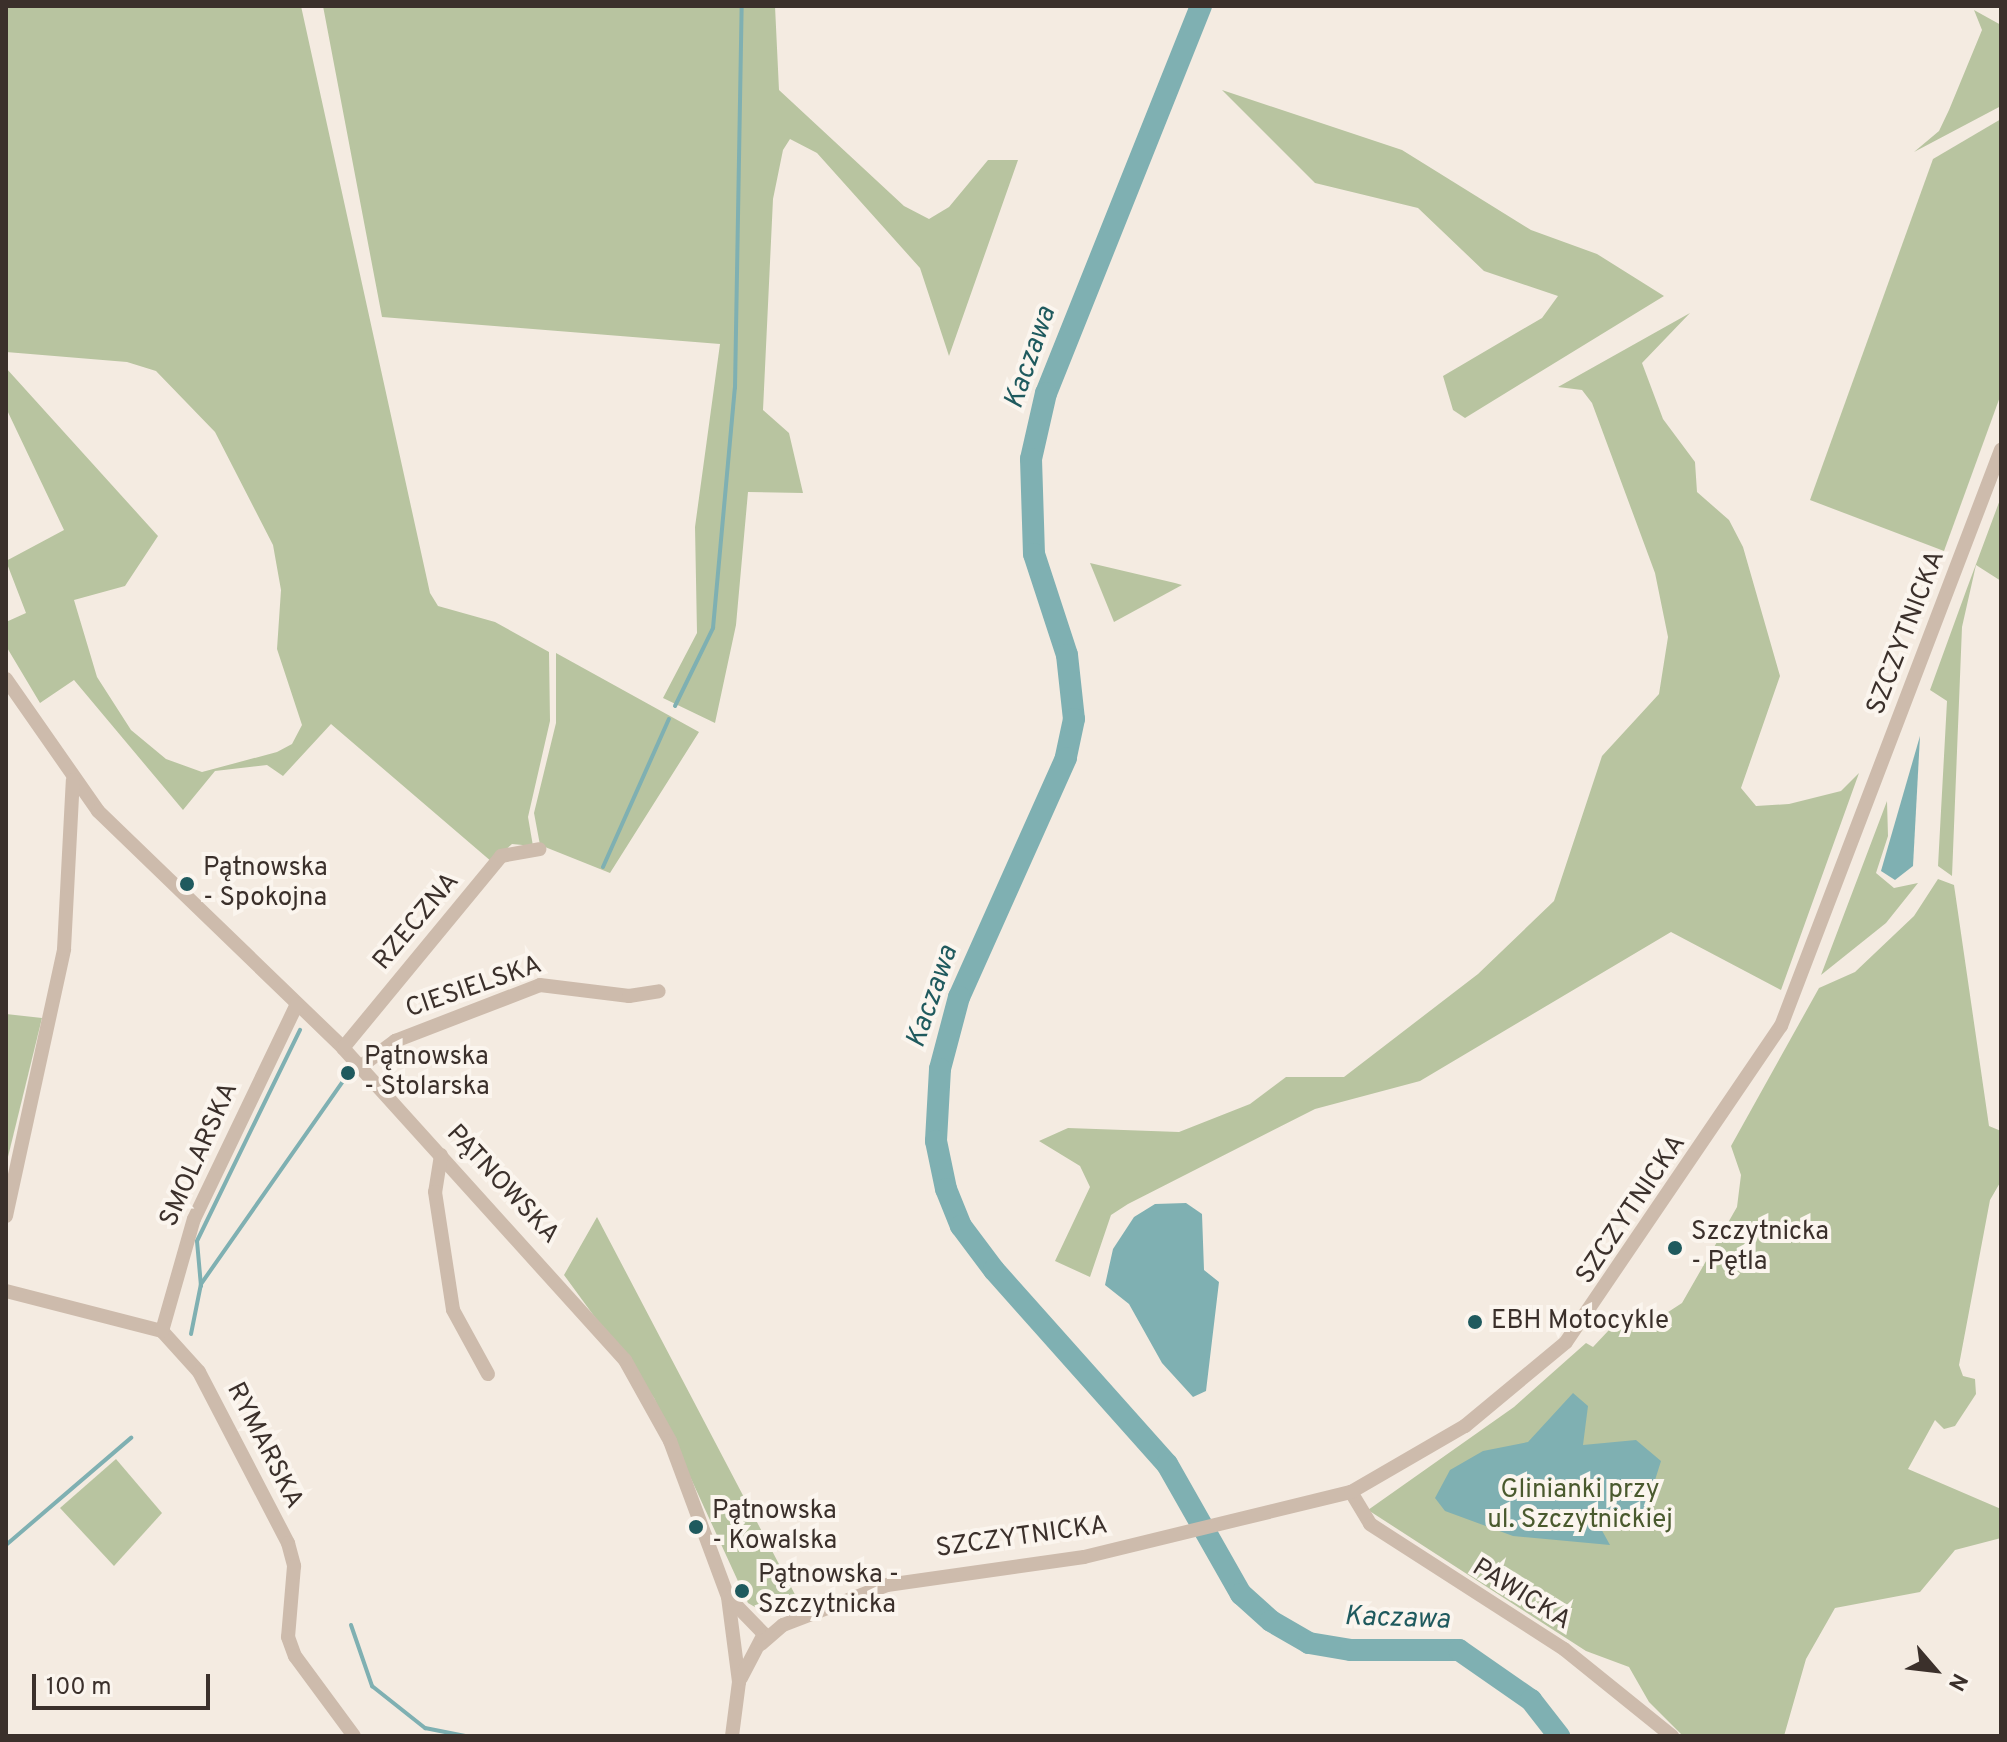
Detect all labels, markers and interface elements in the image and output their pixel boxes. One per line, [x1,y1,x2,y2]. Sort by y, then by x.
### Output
water label: Kaczawa [998,302,1064,414]
street label: SZCZYTNICKA [1861,547,1953,719]
place label: Pątnowska - Spokojna [203,853,328,914]
street label: RZECZNA [367,867,467,977]
marker: Pątnowska - Spokojna [178,875,196,893]
water label: Kaczawa [900,941,966,1053]
street label: CIESIELSKA [402,950,546,1026]
place label: Pątnowska - Stolarska [364,1042,490,1104]
marker: Pątnowska - Stolarska [339,1064,357,1082]
street label: SMOLARSKA [154,1078,246,1232]
street label: PĄTNOWSKA [439,1119,565,1251]
street label: SZCZYTNICKA [1571,1129,1693,1291]
place label: Szczytnicka - Pętla [1691,1217,1829,1278]
marker: Szczytnicka - Pętla [1666,1239,1684,1257]
place label: EBH Motocykle [1491,1306,1669,1338]
marker: EBH Motocykle [1466,1313,1484,1331]
street label: RYMARSKA [219,1378,309,1514]
park label: Glinianki przy ul. Szczytnickiej [1487,1475,1673,1536]
place label: Pątnowska - Kowalska [712,1496,837,1558]
street label: SZCZYTNICKA [934,1511,1110,1565]
marker: Pątnowska - Kowalska [687,1518,705,1536]
street label: PAWICKA [1466,1553,1576,1637]
place label: Pątnowska - Szczytnicka [758,1560,899,1622]
marker: Pątnowska - Szczytnicka [733,1582,751,1600]
water label: Kaczawa [1343,1600,1451,1638]
north arrow [1895,1630,1975,1710]
scale bar [36,1658,214,1708]
text: N [1941,1668,1972,1695]
text: 100 m [46,1673,112,1703]

